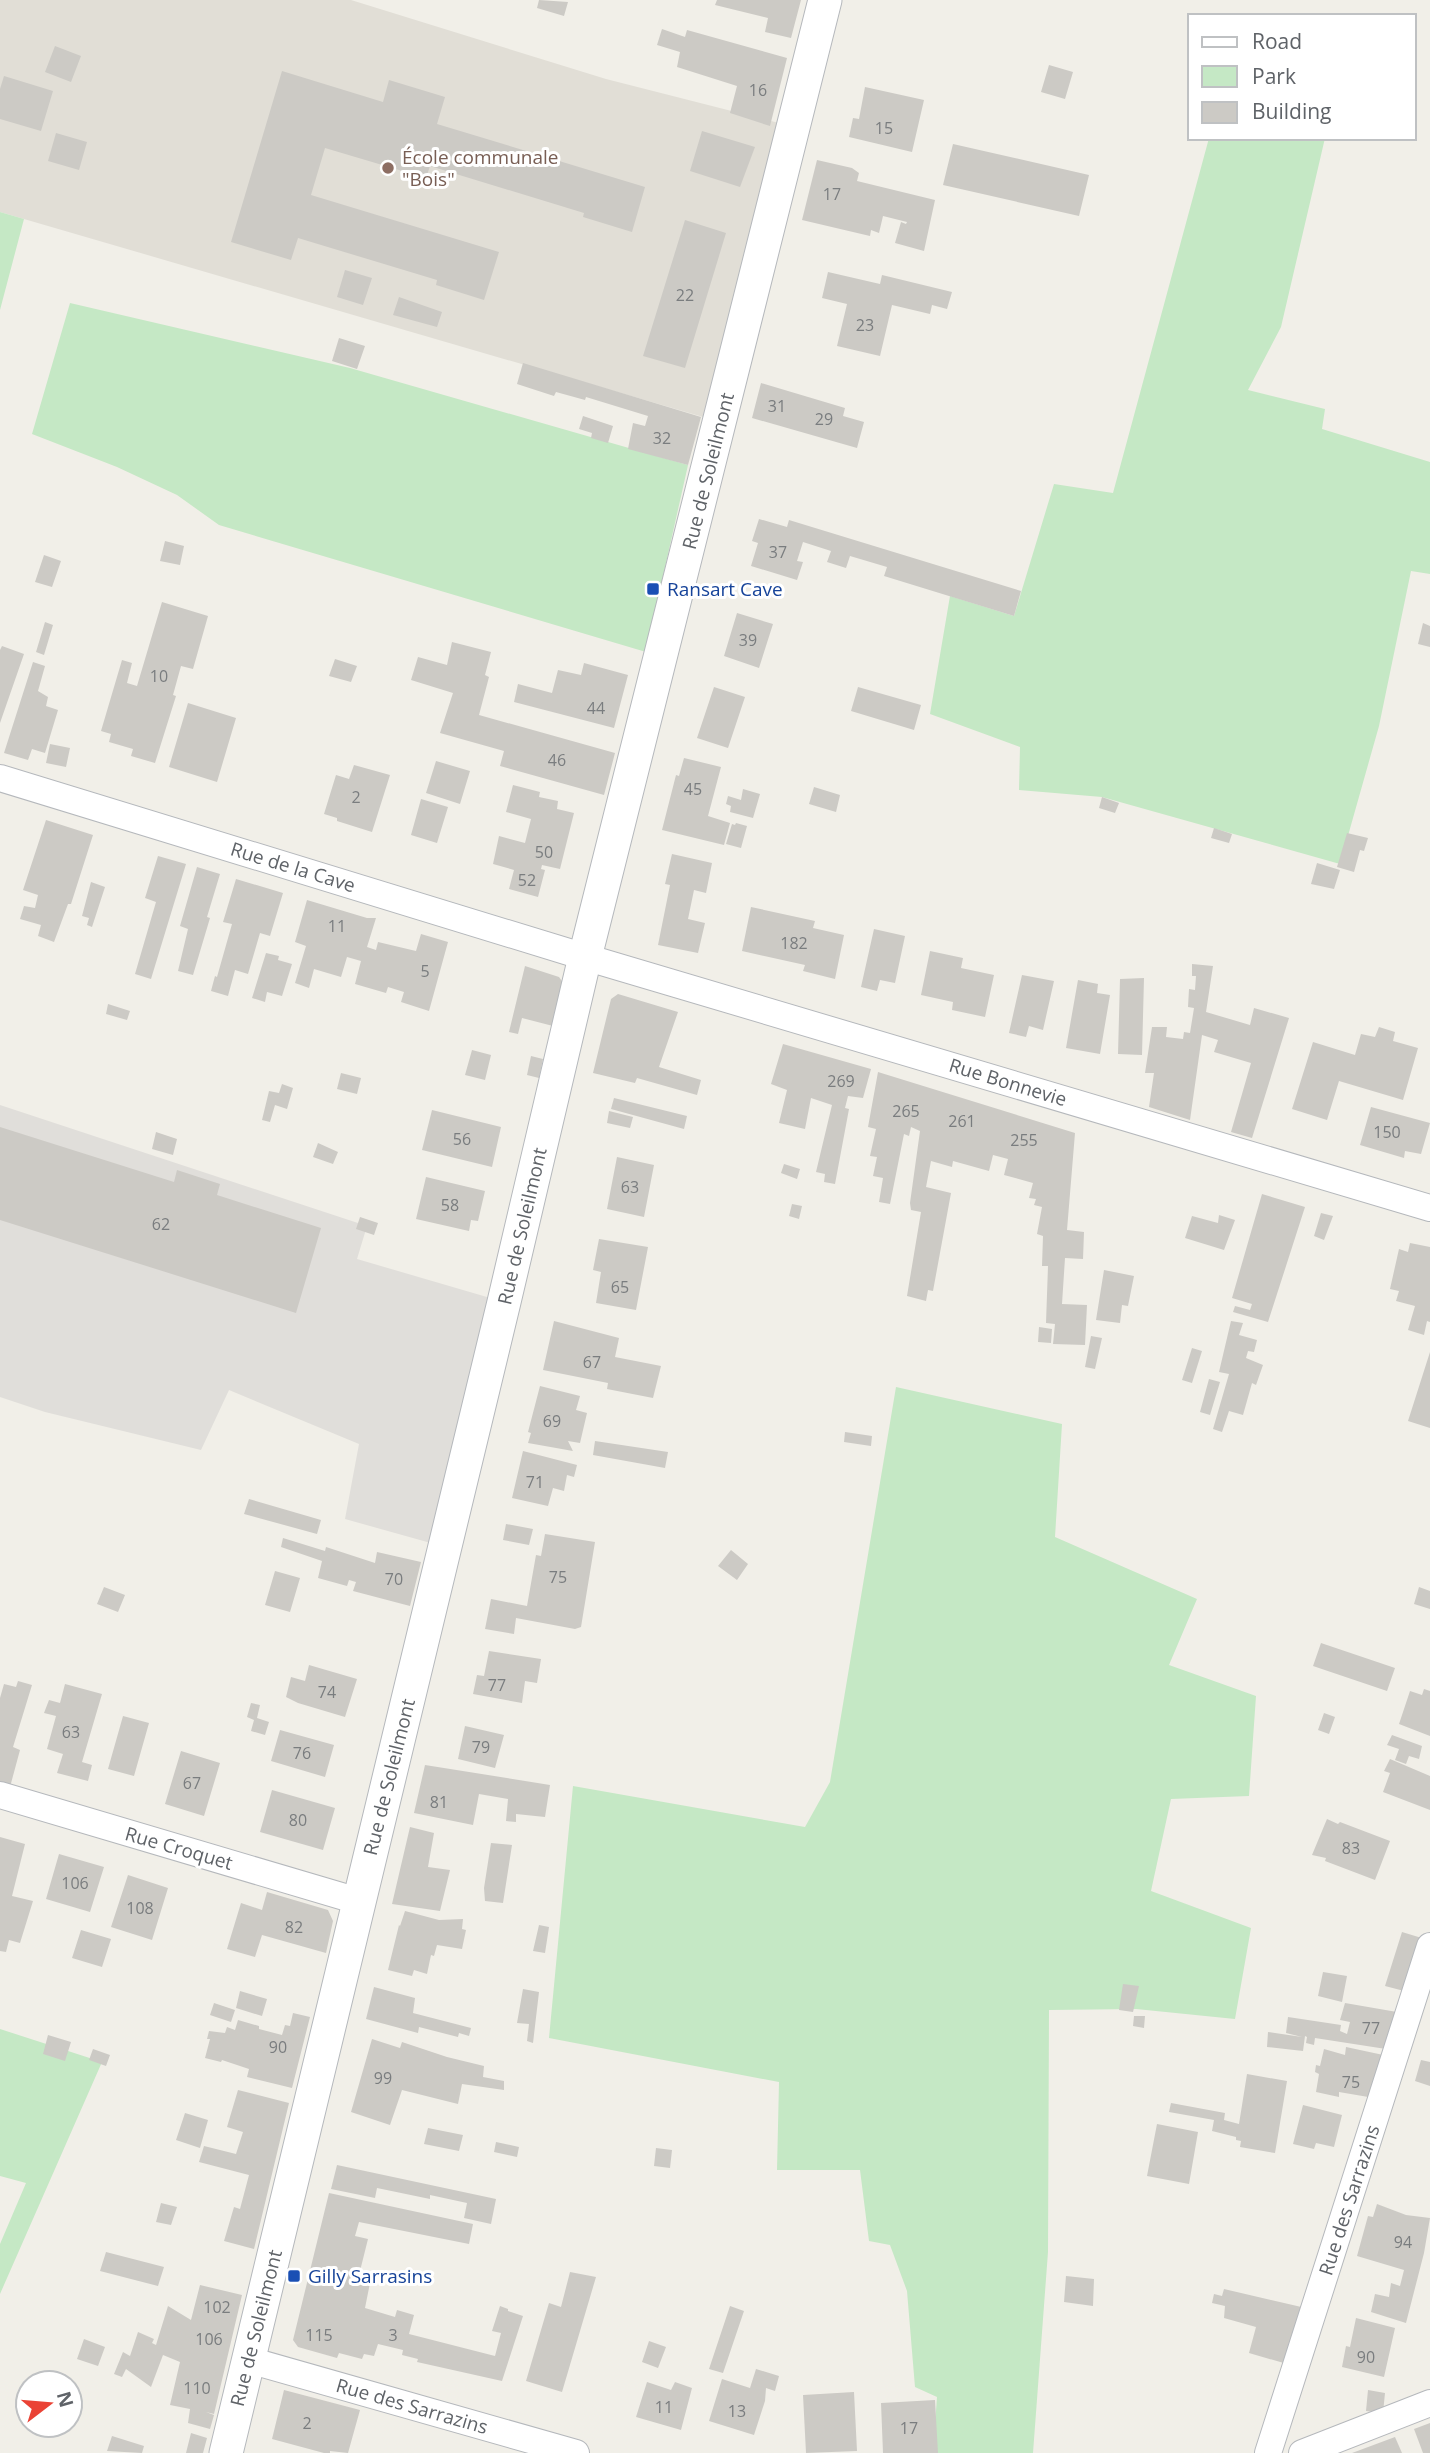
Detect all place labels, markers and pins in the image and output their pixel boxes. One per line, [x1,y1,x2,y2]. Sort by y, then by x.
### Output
place label: École communale "Bois" [402,144,559,192]
marker: École communale "Bois" [380,160,396,176]
place label: Ransart Cave [667,576,783,602]
marker: Ransart Cave [645,581,661,597]
place label: Gilly Sarrasins [308,2263,432,2289]
marker: Gilly Sarrasins [286,2268,302,2284]

